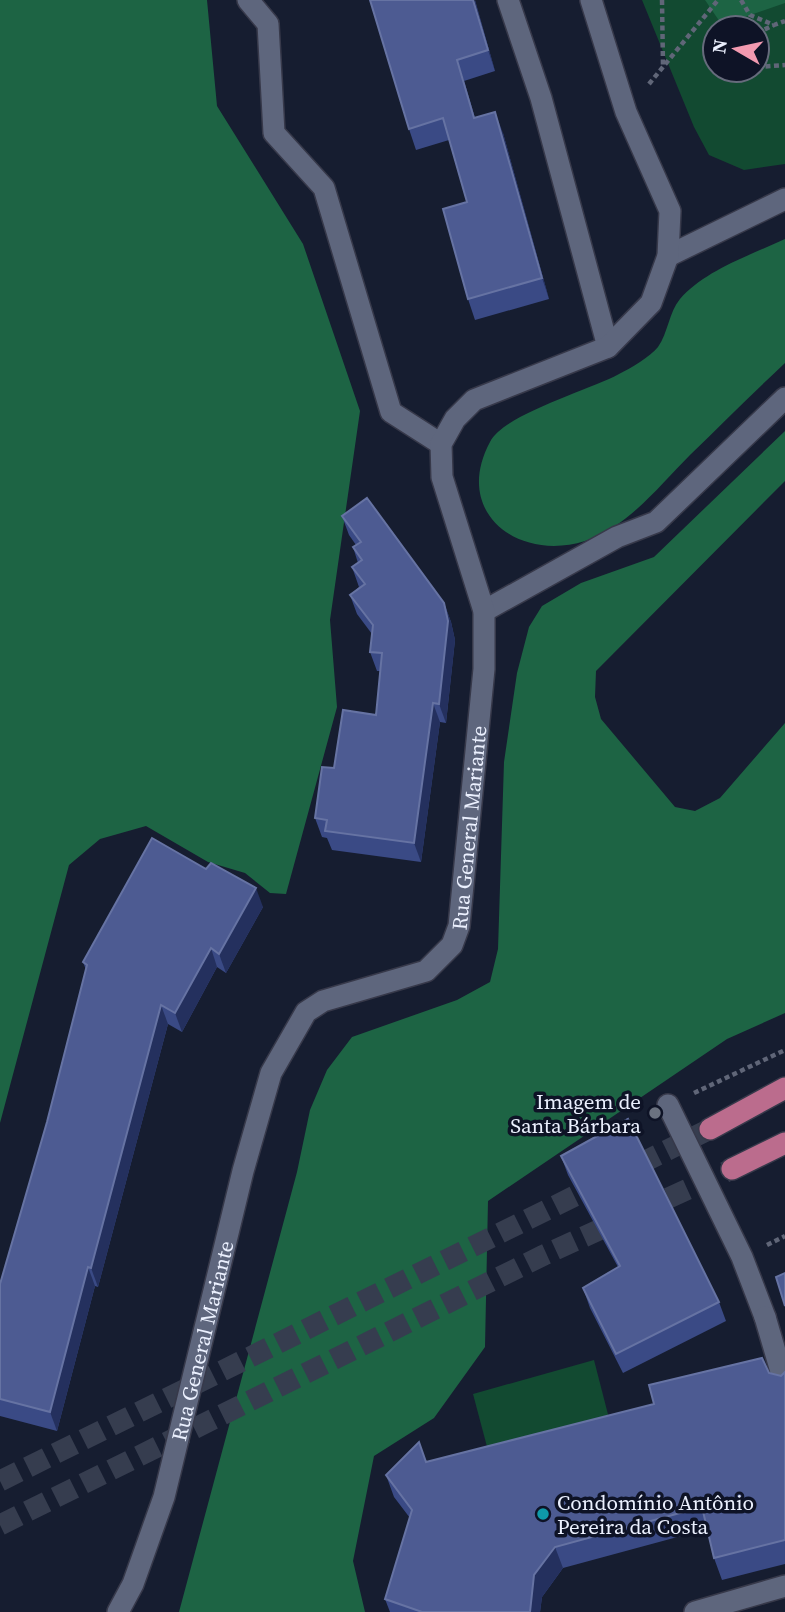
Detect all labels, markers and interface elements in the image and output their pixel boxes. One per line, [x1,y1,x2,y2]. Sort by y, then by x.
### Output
north arrow [701,14,771,84]
text: N [705,37,733,55]
street label: Rua General Mariante [444,724,493,931]
place label: Imagem de Santa Bárbara [510,1087,641,1140]
marker: Imagem de Santa Bárbara [647,1105,663,1121]
street label: Rua General Mariante [164,1237,240,1444]
place label: Condomínio Antônio Pereira da Costa [557,1488,754,1541]
marker: Condomínio Antônio Pereira da Costa [535,1506,551,1522]

